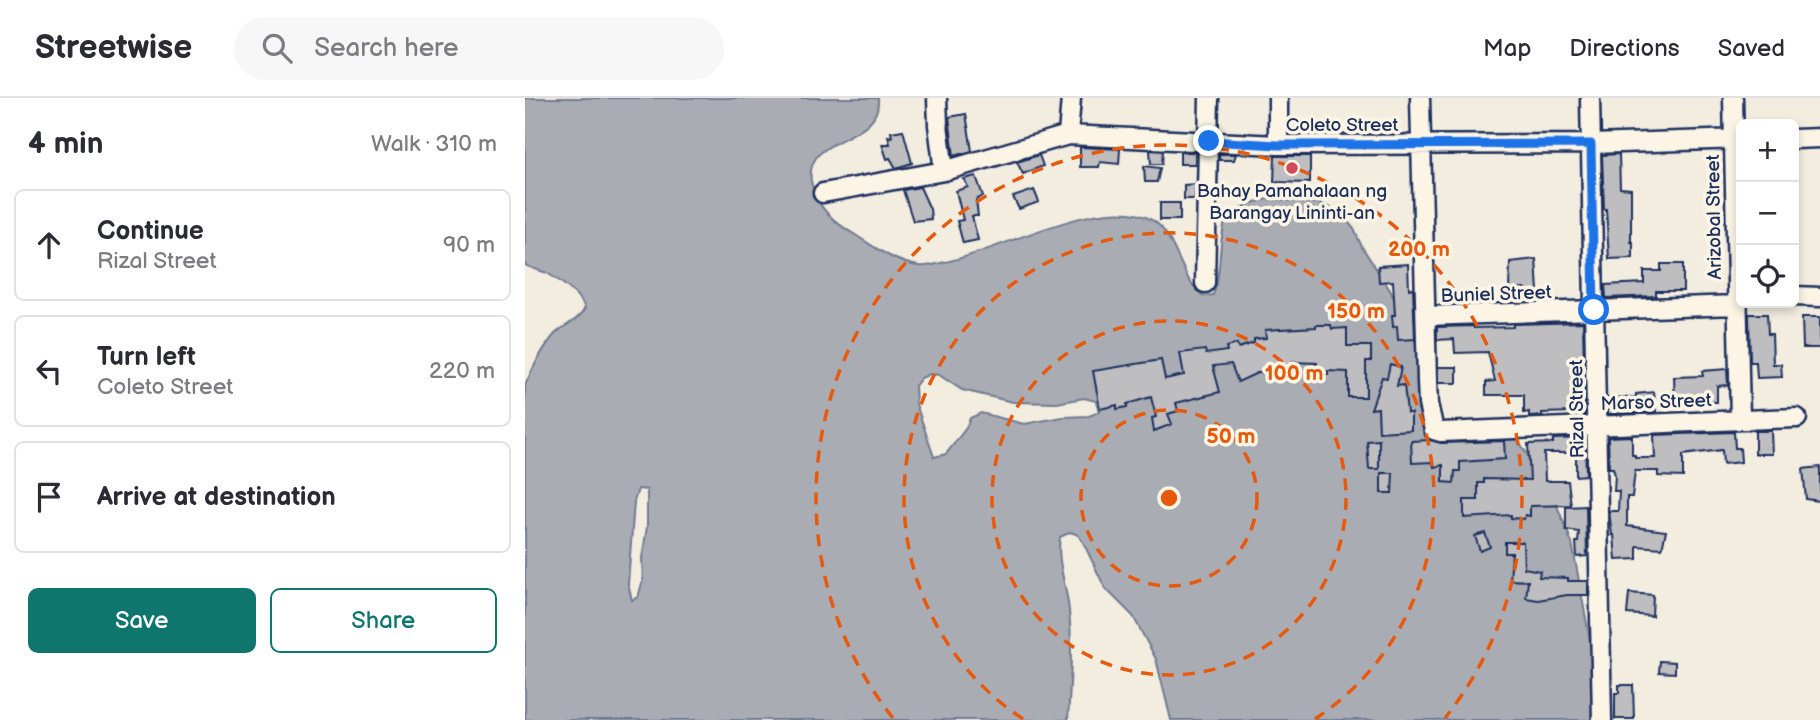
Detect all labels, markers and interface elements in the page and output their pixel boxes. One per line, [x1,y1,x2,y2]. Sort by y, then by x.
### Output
search box [234,17,724,80]
text: Streetwise [35,28,192,68]
icon: search [258,29,296,67]
text: Search here [314,33,458,64]
text: Map [1483,34,1531,63]
text: Directions [1569,34,1680,63]
text: Saved [1718,34,1785,63]
street label: Coleto Street [1286,114,1398,137]
map controls [1736,119,1799,308]
button: + [1736,119,1799,182]
route end [1193,125,1224,156]
text: 4 min [28,126,103,162]
text: Walk · 310 m [371,130,497,158]
street label: Arizobal Street [1702,154,1727,280]
marker: Bahay Pamahalaan ng Barangay Lininti-an [1284,160,1300,176]
place label: Bahay Pamahalaan ng Barangay Lininti-an [1197,180,1387,225]
button: − [1736,182,1799,245]
text: Continue [97,216,204,247]
icon: ahead [30,226,68,264]
text: 90 m [443,231,495,259]
text: 200 m [1388,237,1450,262]
button: locate [1736,245,1799,308]
text: Rizal Street [97,247,217,275]
street label: Buniel Street [1440,281,1552,308]
route start [1578,294,1609,325]
text: 150 m [1327,299,1385,324]
text: Turn left [97,342,196,373]
icon: left [30,352,68,390]
text: 220 m [429,357,495,385]
street label: Rizal Street [1565,359,1590,459]
text: 100 m [1265,361,1323,386]
text: Coleto Street [97,373,233,401]
street label: Marso Street [1600,389,1712,416]
text: 50 m [1207,424,1255,449]
icon: arrive [30,478,68,516]
text: Arrive at destination [97,482,336,513]
centre of rings [1157,486,1181,510]
button: Save [28,588,256,653]
button: Share [270,588,497,653]

